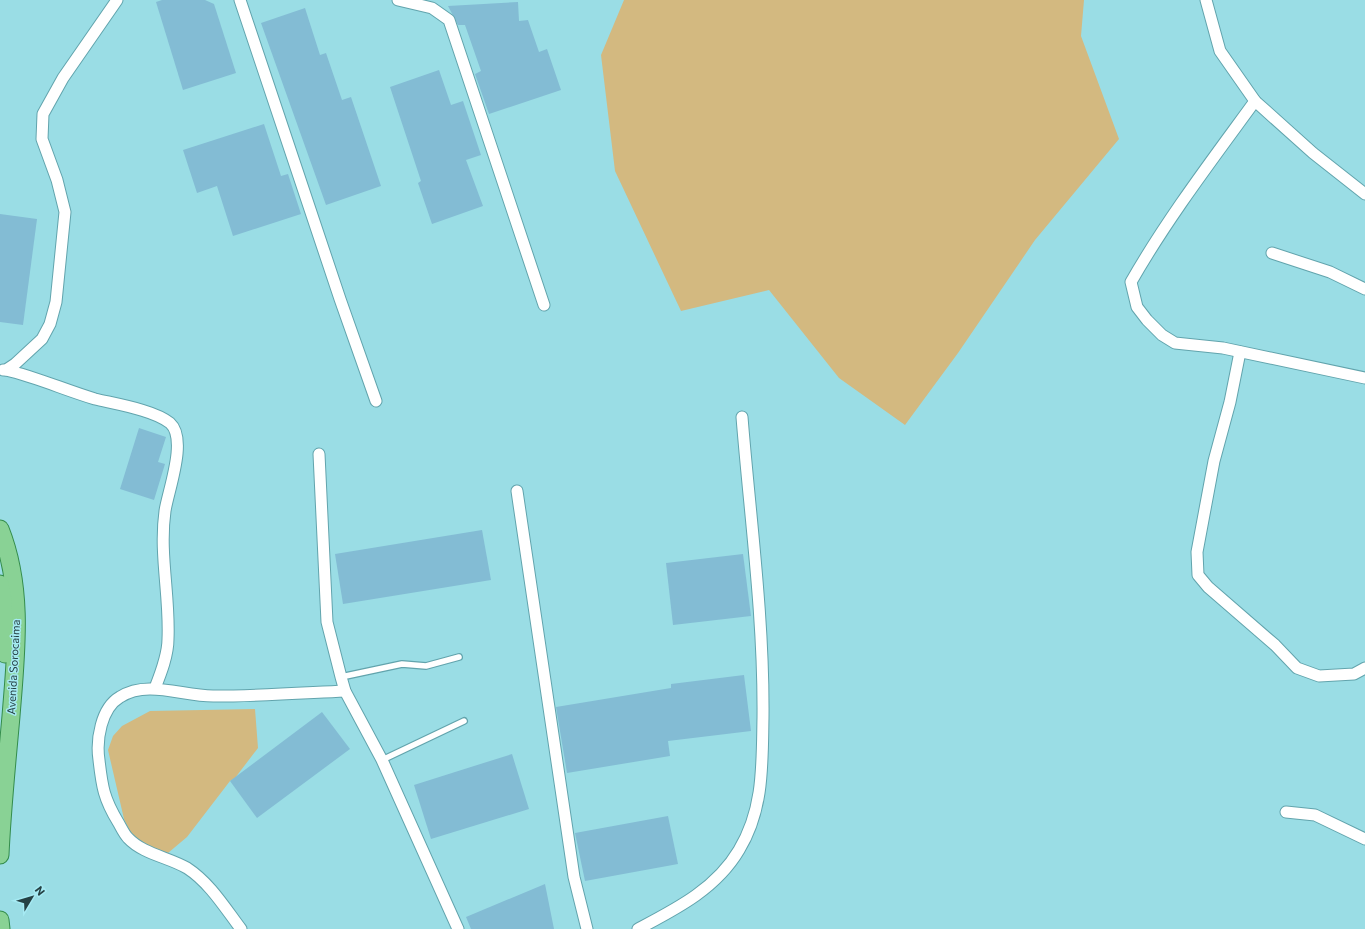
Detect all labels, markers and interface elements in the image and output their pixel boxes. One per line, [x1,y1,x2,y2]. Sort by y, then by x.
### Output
street label: Avenida Sorocaima [4,619,22,715]
north arrow [12,877,52,917]
text: N [33,883,48,898]

